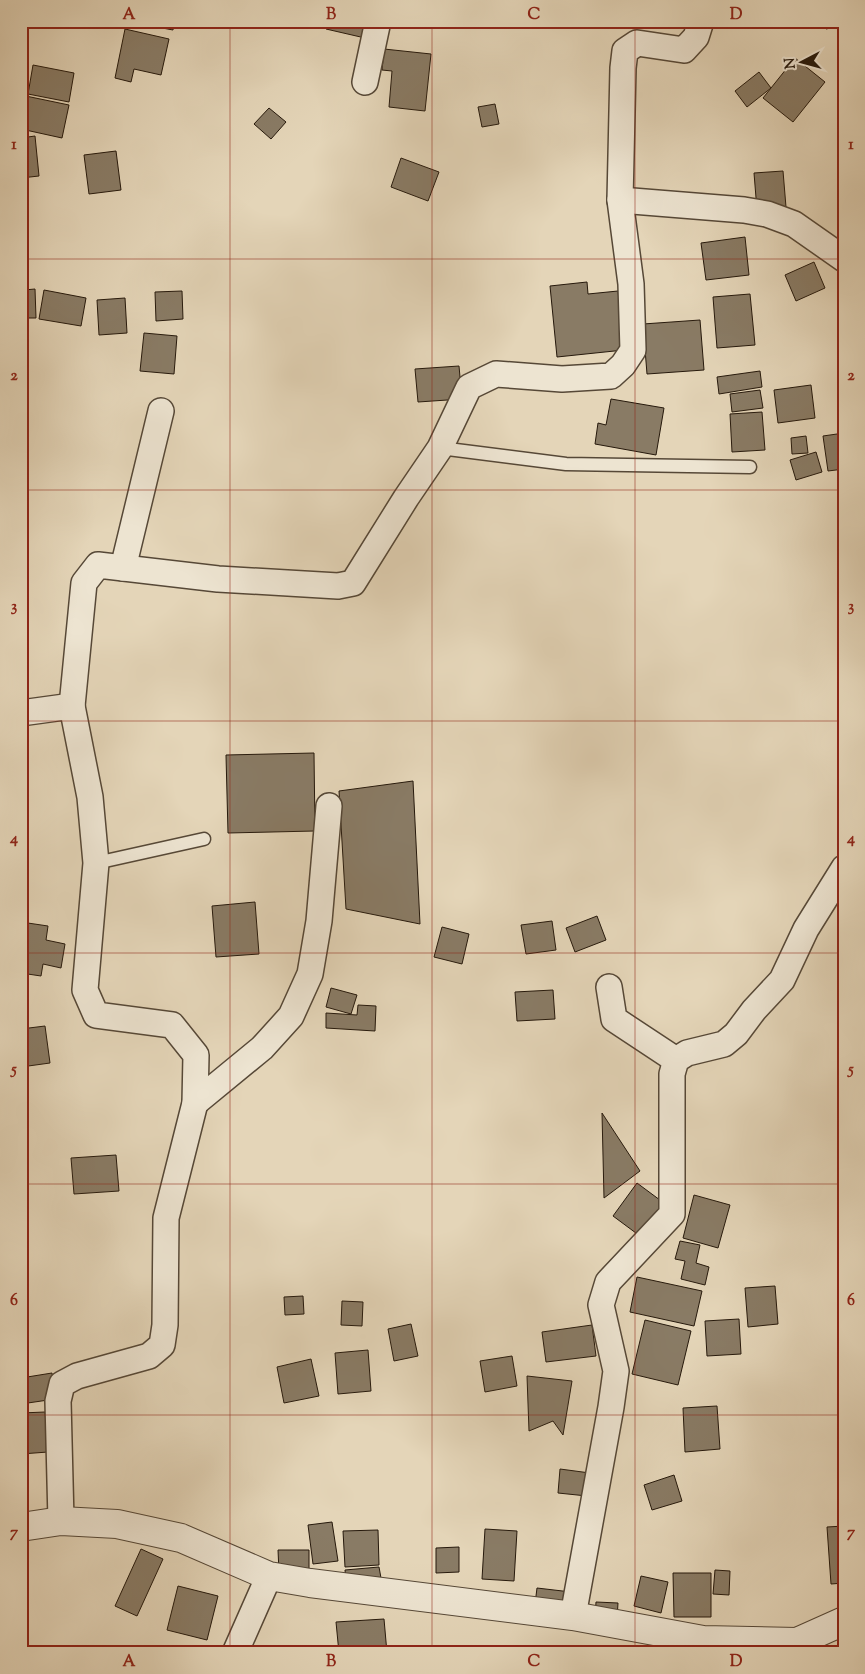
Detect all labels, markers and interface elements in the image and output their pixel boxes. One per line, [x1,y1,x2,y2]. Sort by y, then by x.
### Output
text: A [123,4,136,27]
text: B [326,4,336,27]
text: C [528,4,541,27]
text: D [730,4,743,27]
north arrow [778,38,828,88]
text: N [781,57,802,70]
text: 1 [11,134,17,157]
text: 1 [848,134,854,157]
text: 2 [10,365,18,388]
text: 2 [847,365,855,388]
text: 3 [11,596,18,619]
text: 3 [848,596,855,619]
text: 4 [9,828,18,851]
text: 4 [846,828,855,851]
text: 5 [9,1059,17,1082]
text: 5 [846,1059,854,1082]
text: 6 [10,1290,18,1313]
text: 6 [847,1290,855,1313]
text: 7 [10,1522,19,1545]
text: 7 [847,1522,856,1545]
text: A [123,1651,136,1674]
text: B [326,1651,336,1674]
text: C [528,1651,541,1674]
text: D [730,1651,743,1674]

